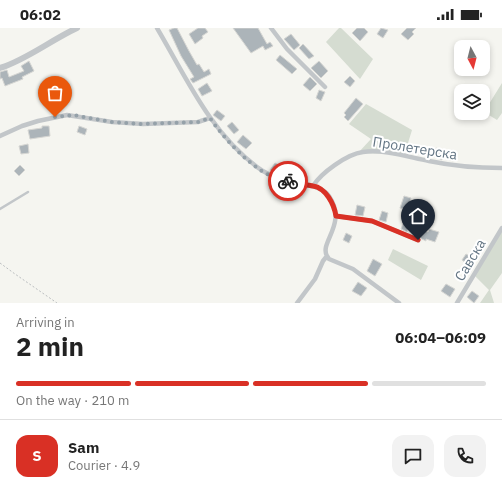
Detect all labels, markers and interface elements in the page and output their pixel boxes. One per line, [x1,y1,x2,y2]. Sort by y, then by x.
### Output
text: 06:02 [20,5,61,24]
north arrow [454,40,490,76]
map controls [454,40,490,120]
pin [38,76,72,117]
icon: bag [44,82,66,104]
button: layers [454,84,490,120]
street label: Пролетерска [371,132,459,164]
courier [268,161,308,201]
icon: bike [277,170,299,192]
pin [401,199,435,240]
icon: home [407,205,429,227]
street label: Савска [450,235,490,284]
text: Arriving in [16,314,75,331]
text: 06:04–06:09 [395,328,486,347]
text: 2 min [16,329,84,363]
text: On the way · 210 m [16,392,129,409]
button: chat [392,435,434,477]
button: phone [444,435,486,477]
text: Sam [68,438,99,457]
text: S [32,446,42,465]
text: Courier · 4.9 [68,457,140,474]

